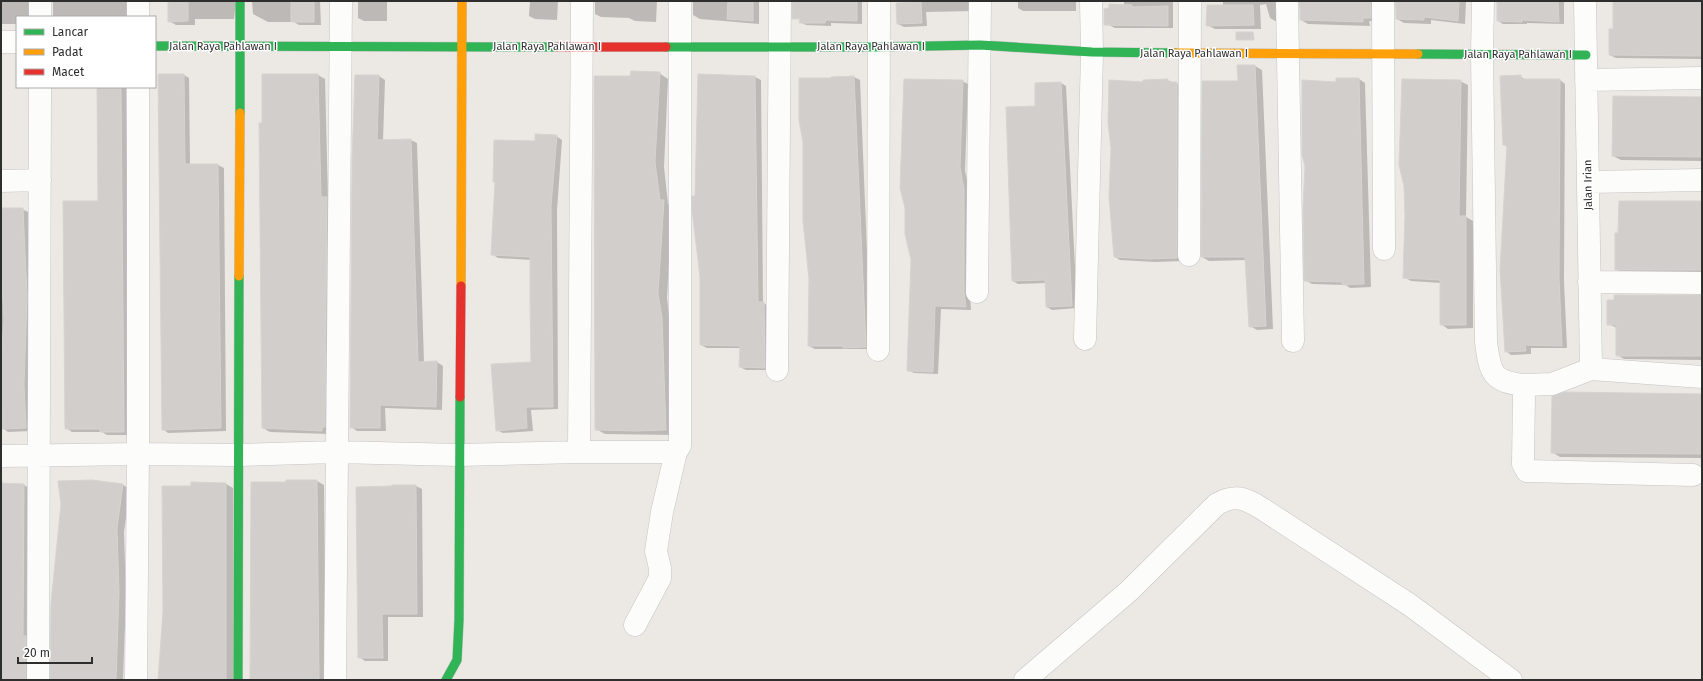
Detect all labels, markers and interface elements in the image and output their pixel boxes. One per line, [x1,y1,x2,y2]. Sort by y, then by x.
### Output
legend [16,16,156,88]
text: Lancar [52,25,89,39]
street label: Jalan Raya Pahlawan I [169,40,277,53]
street label: Jalan Raya Pahlawan I [493,40,601,53]
street label: Jalan Raya Pahlawan I [817,40,925,53]
text: Padat [52,45,84,59]
street label: Jalan Raya Pahlawan I [1140,47,1248,60]
street label: Jalan Raya Pahlawan I [1464,48,1572,61]
text: Macet [52,65,85,79]
street label: Jalan Irian [1581,160,1595,210]
scale bar [18,639,92,665]
text: 20 m [24,646,50,660]

